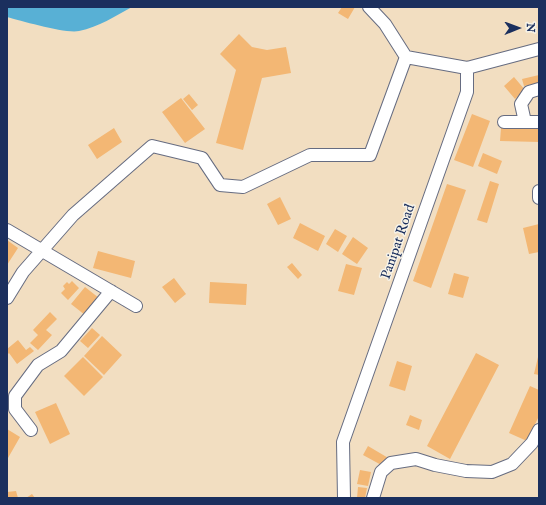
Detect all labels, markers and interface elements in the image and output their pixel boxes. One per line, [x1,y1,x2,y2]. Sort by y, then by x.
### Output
north arrow [498,8,538,48]
text: N [523,23,537,33]
street label: Panipat Road [378,202,420,282]

